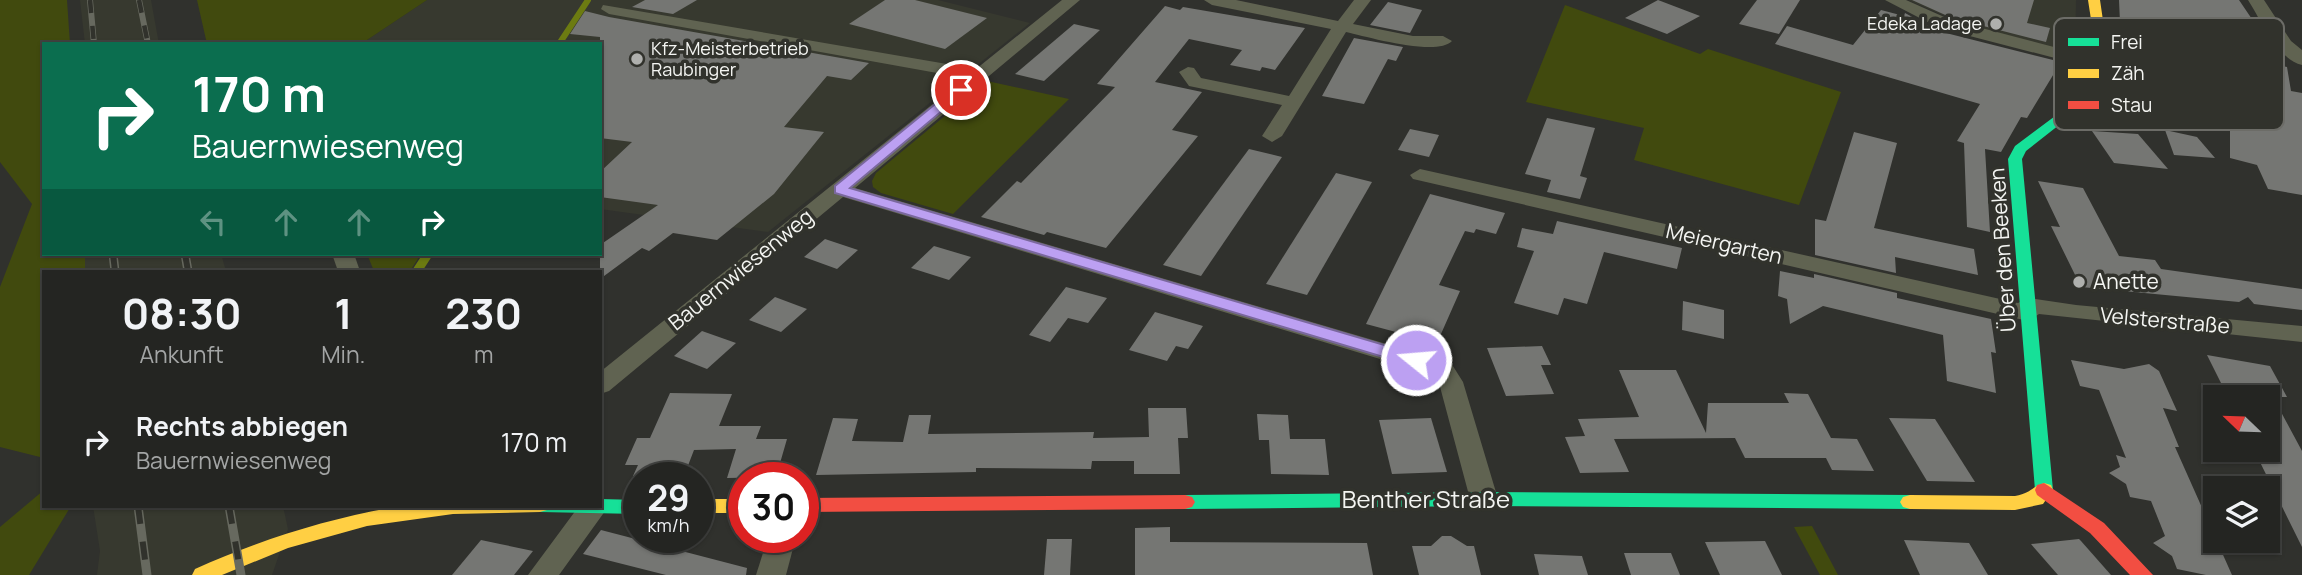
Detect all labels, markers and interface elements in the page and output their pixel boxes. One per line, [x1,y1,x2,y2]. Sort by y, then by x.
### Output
place label: Edeka Ladage [1867,11,1982,35]
marker: Edeka Ladage [1988,16,2004,32]
legend [2054,18,2284,130]
text: Frei [2111,29,2143,55]
place label: Kfz-Meisterbetrieb Raubinger [651,36,809,81]
marker: Kfz-Meisterbetrieb Raubinger [629,51,645,67]
text: 170 m [192,60,326,127]
pin [931,60,991,120]
text: Zäh [2111,60,2145,86]
icon: right [77,70,168,161]
icon: arrive [942,71,980,109]
text: Stau [2111,92,2152,118]
text: Bauernwiesenweg [192,124,464,168]
street label: Über den Beeken [1982,167,2022,333]
street label: Bauernwiesenweg [662,202,819,336]
icon: left [194,203,232,241]
icon: ahead [267,203,305,241]
icon: ahead [340,203,378,241]
icon: right [413,203,451,241]
street label: Meiergarten [1663,216,1785,270]
place label: Anette [2093,267,2159,295]
marker: Anette [2071,274,2087,290]
text: 08:30 [122,284,242,342]
text: 1 [334,284,353,342]
text: 230 [445,284,522,342]
street label: Velsterstraße [2099,300,2231,340]
position arrow [1379,323,1453,397]
text: Ankunft [139,338,224,370]
text: Min. [321,338,365,370]
text: m [474,338,493,370]
north arrow [2203,385,2280,462]
map controls [2203,385,2280,553]
text: Rechts abbiegen [136,408,348,444]
icon: right [77,423,115,461]
text: 170 m [501,424,567,460]
text: Bauernwiesenweg [136,444,332,476]
speed limit sign: 30 [728,462,819,553]
text: 29 [647,474,690,522]
button: layers [2203,476,2280,553]
street label: Benther Straße [1342,482,1510,515]
text: km/h [648,513,689,537]

